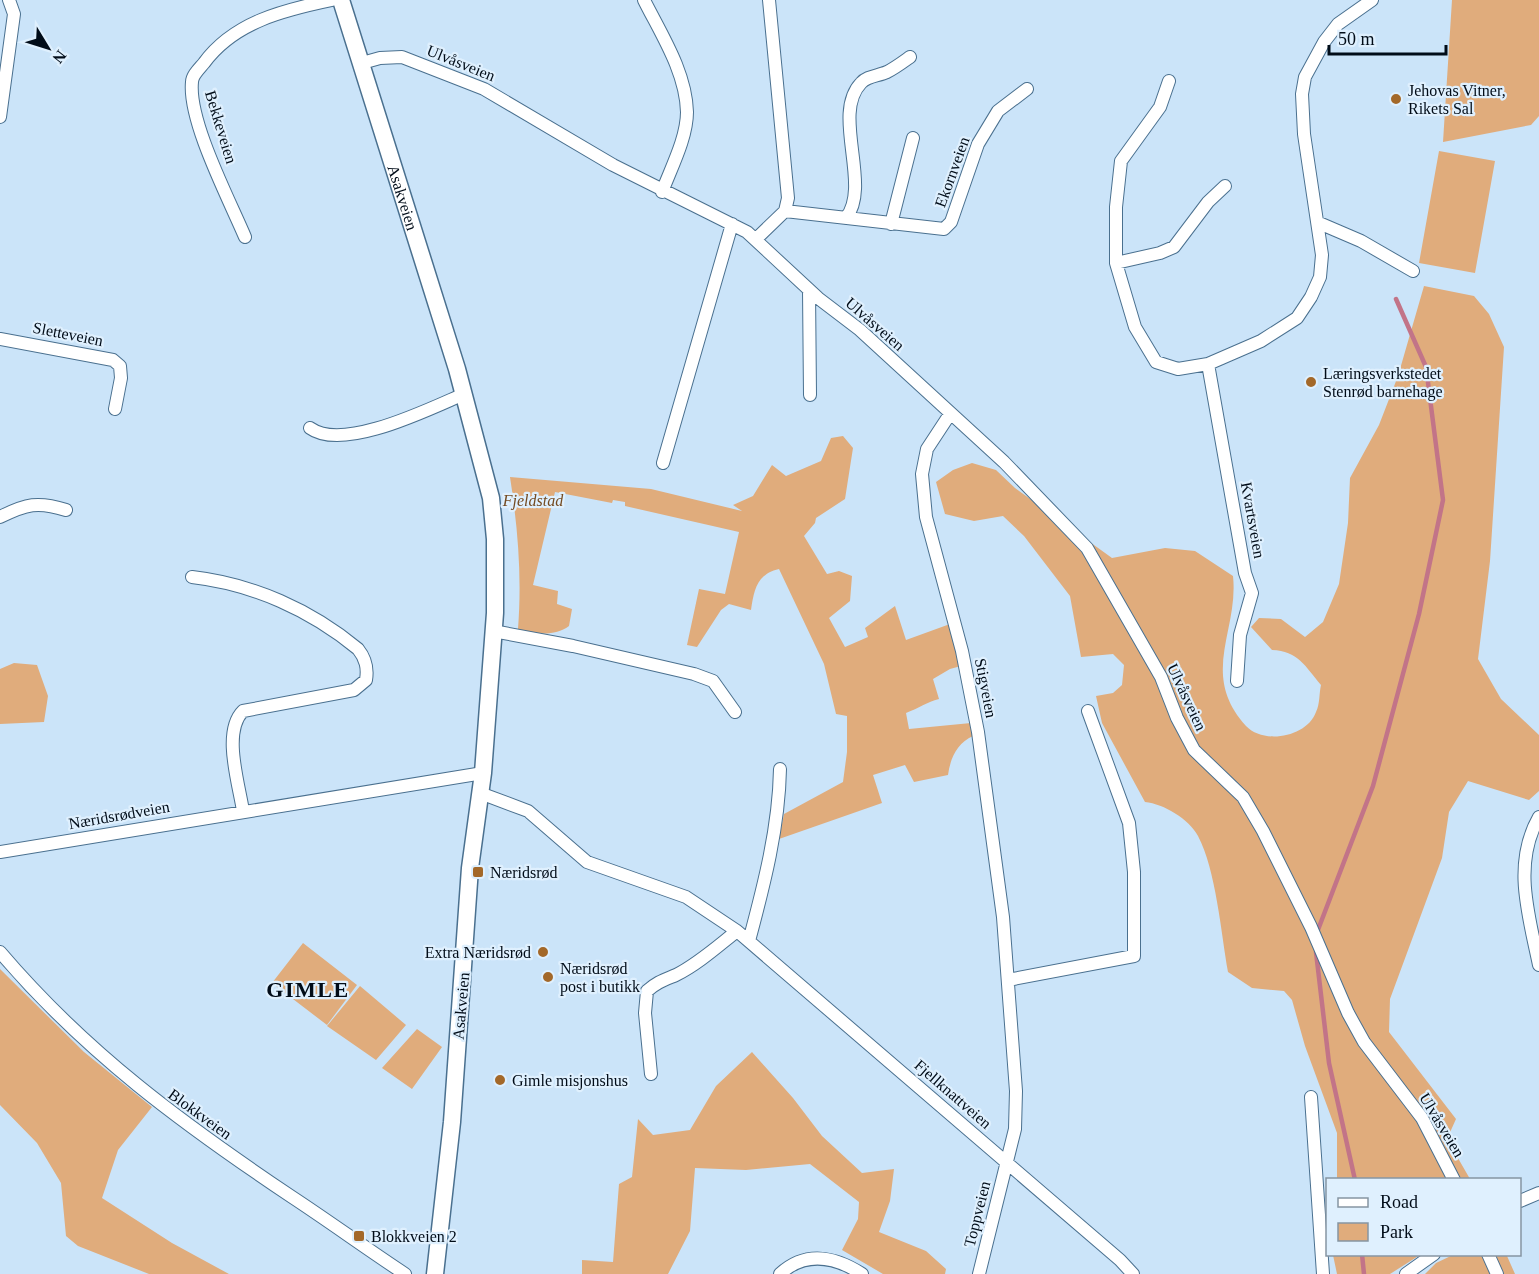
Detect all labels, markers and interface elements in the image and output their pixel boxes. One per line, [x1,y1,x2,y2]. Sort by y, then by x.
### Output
north arrow [18,18,78,78]
scale bar [1329,18,1446,56]
text: 50 m [1338,29,1375,49]
street label: Ulvåsveien [424,42,498,84]
text: N [49,47,70,67]
place label: Jehovas Vitner, Rikets Sal [1408,82,1506,117]
street label: Bekkeveien [202,88,240,166]
marker: Jehovas Vitner, Rikets Sal [1389,92,1403,106]
street label: Ekornveien [931,134,973,210]
street label: Asakveien [385,163,421,232]
street label: Ulvåsveien [842,294,908,354]
street label: Sletteveien [31,319,105,349]
place label: Læringsverkstedet Stenrød barnehage [1323,365,1443,401]
marker: Læringsverkstedet Stenrød barnehage [1304,375,1318,389]
street label: Kvartsveien [1238,480,1268,560]
park label: Fjeldstad [502,492,564,510]
street label: Stigveien [971,657,1000,719]
street label: Ulvåsveien [1164,661,1210,733]
street label: Næridsrødveien [67,798,171,832]
place label: Næridsrød [490,864,558,881]
marker: Næridsrød [471,865,485,879]
place label: Extra Næridsrød [425,944,531,961]
marker: Extra Næridsrød [536,945,550,959]
place label: Næridsrød post i butikk [560,960,640,996]
marker: Næridsrød post i butikk [541,970,555,984]
street label: Asakveien [450,972,472,1040]
district label: GIMLE [266,977,350,1002]
street label: Fjellknattveien [911,1056,995,1133]
place label: Gimle misjonshus [512,1072,628,1090]
marker: Gimle misjonshus [493,1073,507,1087]
street label: Blokkveien [165,1085,235,1143]
street label: Ulvåsveien [1416,1090,1468,1160]
legend [1326,1178,1521,1256]
street label: Toppveien [961,1179,994,1249]
text: Road [1380,1192,1418,1212]
text: Park [1380,1222,1413,1242]
place label: Blokkveien 2 [371,1228,457,1245]
marker: Blokkveien 2 [352,1229,366,1243]

